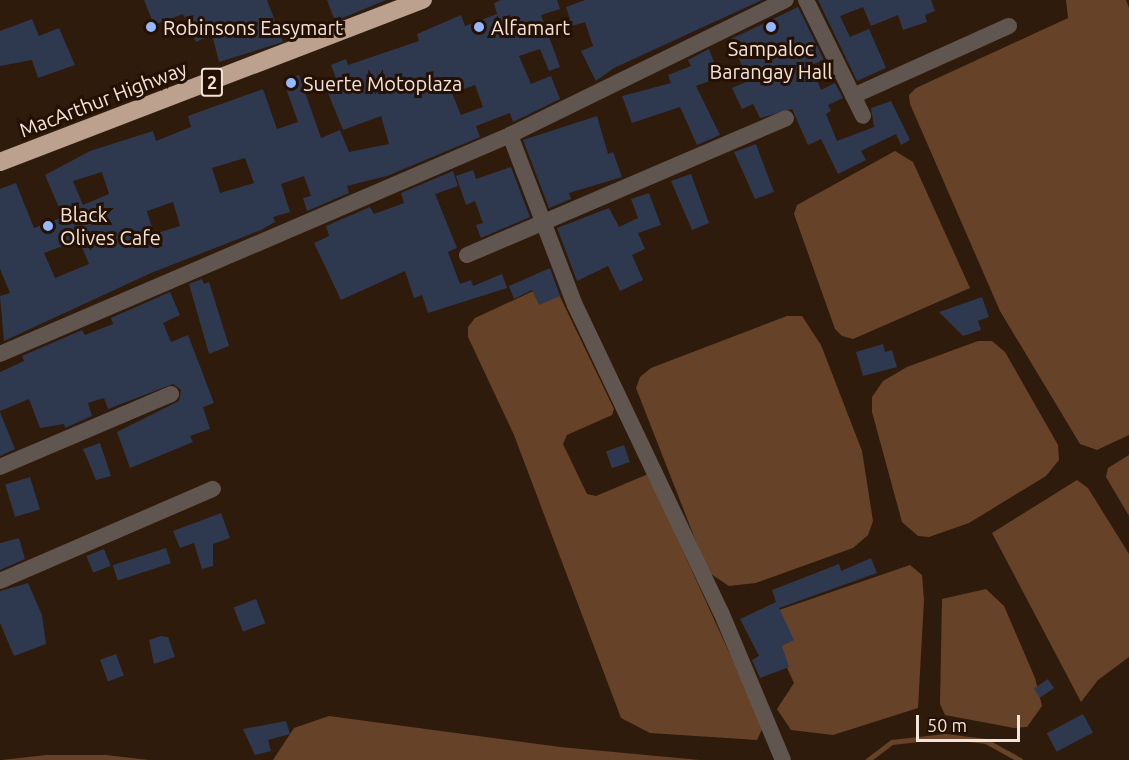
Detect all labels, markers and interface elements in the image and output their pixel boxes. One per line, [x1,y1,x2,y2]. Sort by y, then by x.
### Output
place label: Robinsons Easymart [163,15,343,39]
place label: Alfamart [491,15,570,39]
marker: Robinsons Easymart [144,20,158,34]
marker: Alfamart [472,20,486,34]
marker: Sampaloc Barangay Hall [764,20,778,34]
place label: Sampaloc Barangay Hall [710,36,832,83]
street label: MacArthur Highway [16,56,190,142]
road number: 2 [200,67,224,97]
place label: Suerte Motoplaza [303,71,462,95]
marker: Suerte Motoplaza [284,76,298,90]
place label: Black Olives Cafe [60,202,161,249]
marker: Black Olives Cafe [41,219,55,233]
scale bar [919,703,1022,741]
text: 50 m [927,715,967,735]

